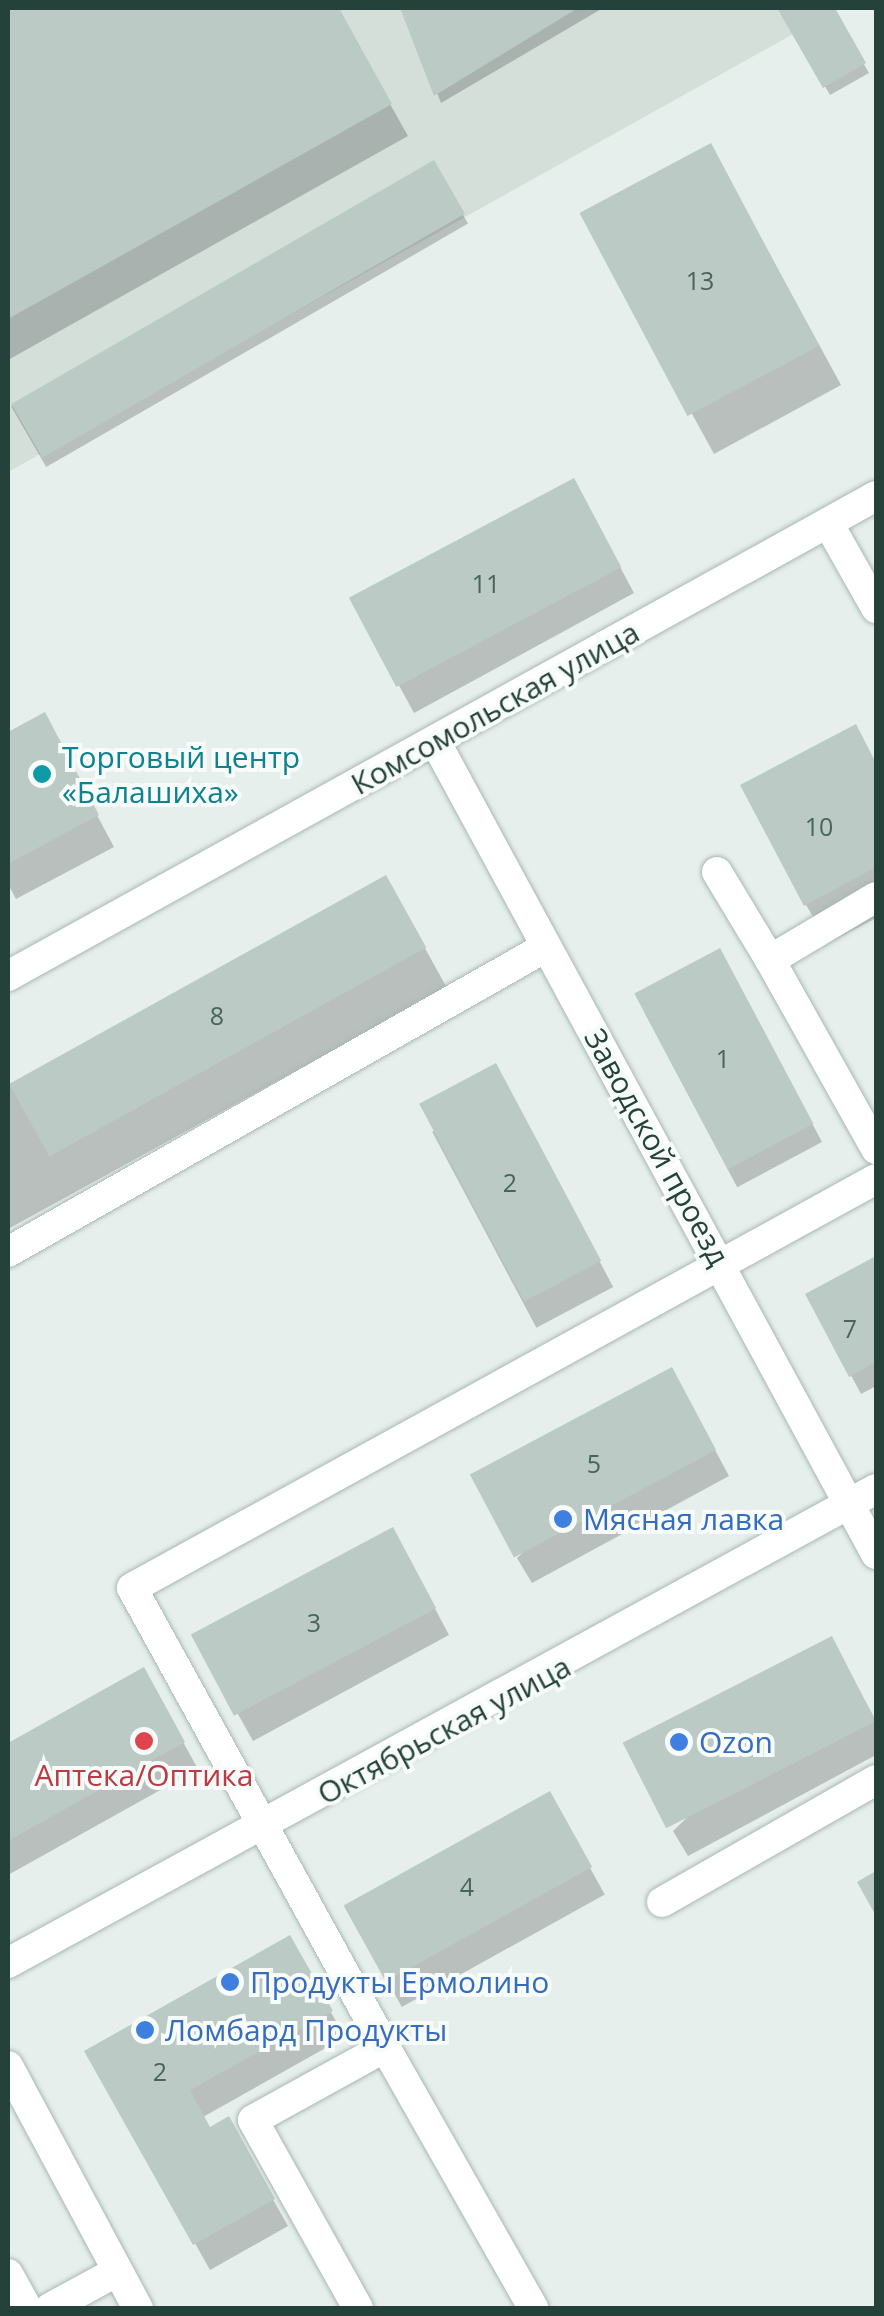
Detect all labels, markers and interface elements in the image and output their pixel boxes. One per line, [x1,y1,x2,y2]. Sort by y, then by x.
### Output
house number: 13 [686,265,714,295]
house number: 11 [472,568,500,598]
street label: Комсомольская улица [345,614,645,802]
place label: Торговый центр «Балашиха» [62,739,300,810]
marker: Торговый центр «Балашиха» [31,763,53,785]
house number: 10 [805,811,833,841]
house number: 8 [210,1000,224,1030]
street label: Заводской проезд [577,1022,737,1272]
house number: 1 [716,1043,730,1073]
house number: 2 [503,1167,517,1197]
house number: 7 [843,1313,857,1343]
house number: 5 [587,1448,601,1478]
place label: Мясная лавка [583,1501,784,1537]
marker: Мясная лавка [552,1508,574,1530]
house number: 3 [307,1607,321,1637]
street label: Октябрьская улица [311,1648,577,1812]
place label: Ozon [699,1724,773,1760]
marker: Аптека/Оптика [133,1730,155,1752]
marker: Ozon [668,1731,690,1753]
place label: Аптека/Оптика [34,1757,254,1793]
house number: 4 [460,1871,474,1901]
place label: Продукты Ермолино [250,1964,549,2000]
marker: Продукты Ермолино [219,1971,241,1993]
place label: Ломбард Продукты [165,2012,447,2048]
marker: Ломбард Продукты [134,2019,156,2041]
house number: 2 [153,2056,167,2086]

